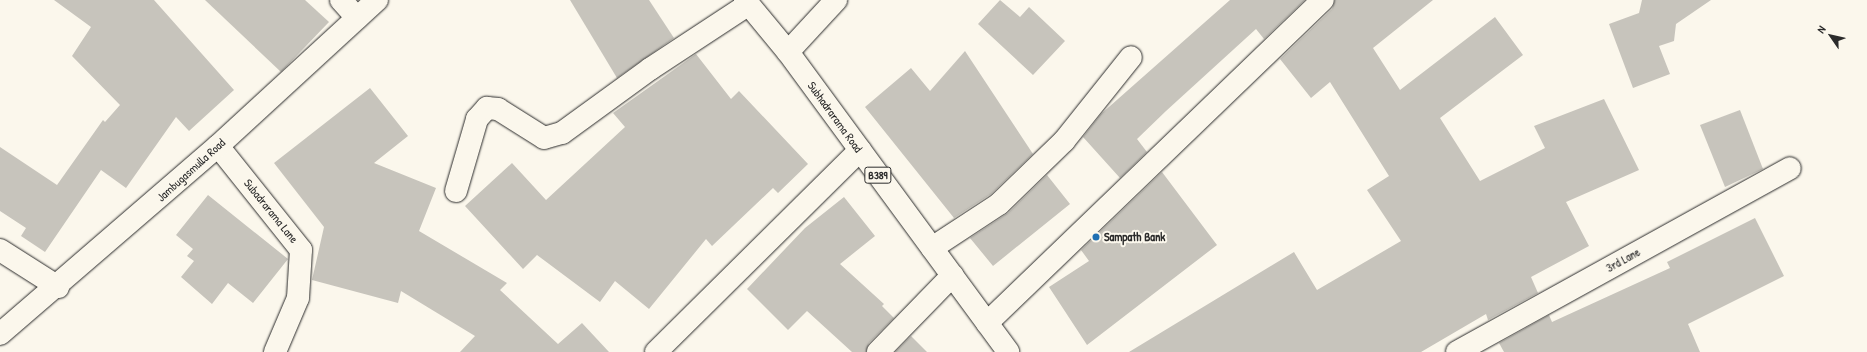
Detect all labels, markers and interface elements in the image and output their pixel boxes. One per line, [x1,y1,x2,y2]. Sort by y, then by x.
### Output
north arrow [1811,16,1851,56]
text: N [1814,23,1828,36]
street label: Subhadrarama Road [805,79,865,155]
street label: Jambugasmulla Road [154,136,228,204]
road number: B389 [864,166,892,184]
street label: Subadrarama Lane [241,176,301,246]
place label: Sampath Bank [1104,230,1165,244]
marker: Sampath Bank [1091,232,1101,242]
street label: 3rd Lane [1603,245,1643,275]

